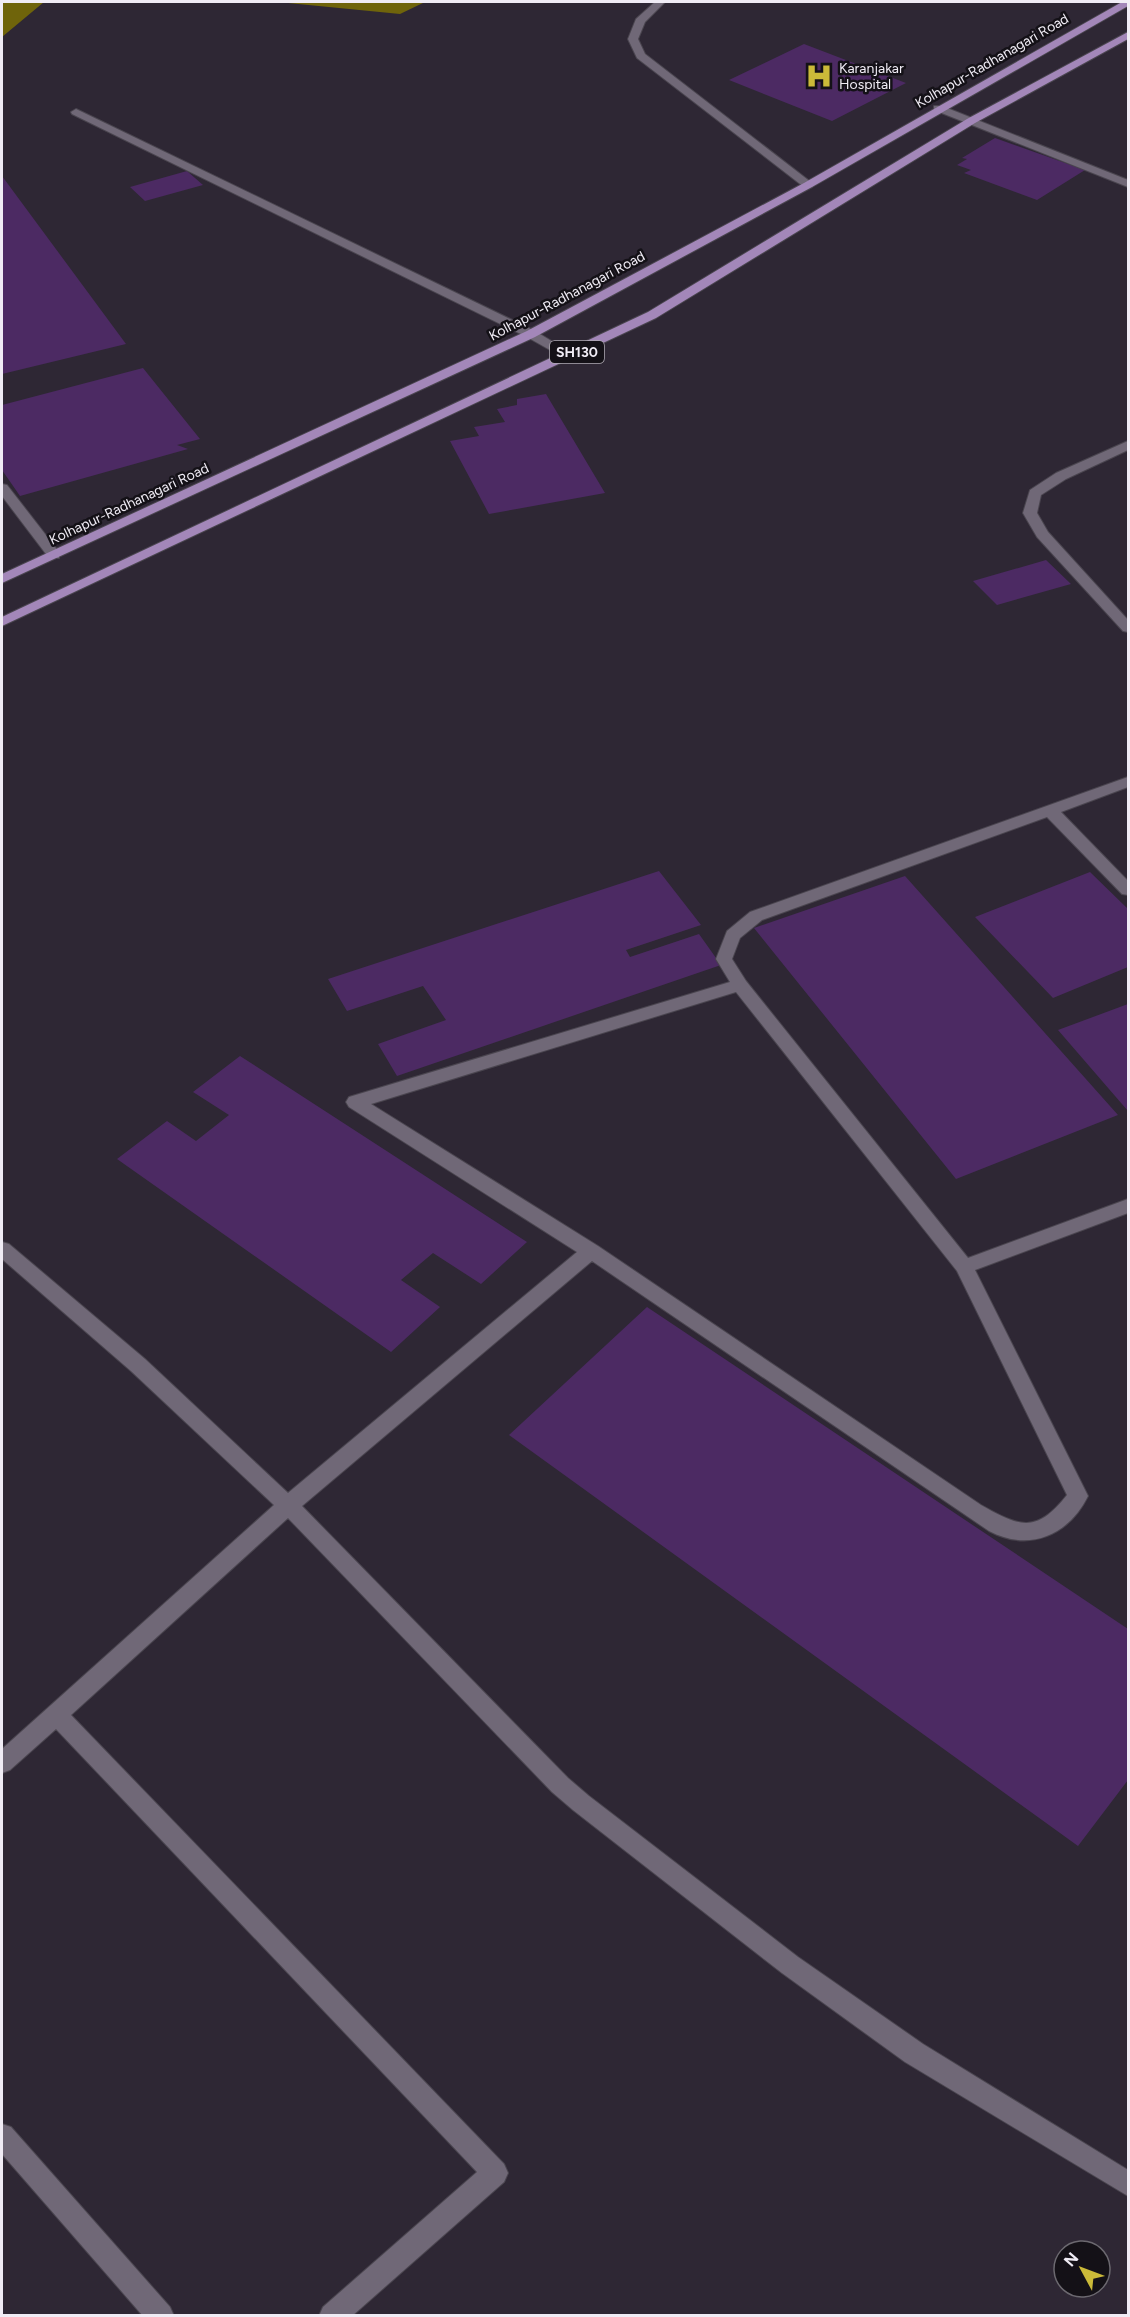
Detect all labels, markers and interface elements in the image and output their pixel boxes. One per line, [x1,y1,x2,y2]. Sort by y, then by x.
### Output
street label: Kolhapur-Radhanagari Road [912,10,1072,112]
place label: Karanjakar Hospital [839,60,904,93]
hospital icon: Karanjakar Hospital [804,61,834,91]
street label: Kolhapur-Radhanagari Road [486,248,648,344]
road number: SH130 [550,341,604,363]
street label: Kolhapur-Radhanagari Road [46,459,212,549]
north arrow [1052,2239,1112,2299]
text: N [1060,2249,1082,2270]

